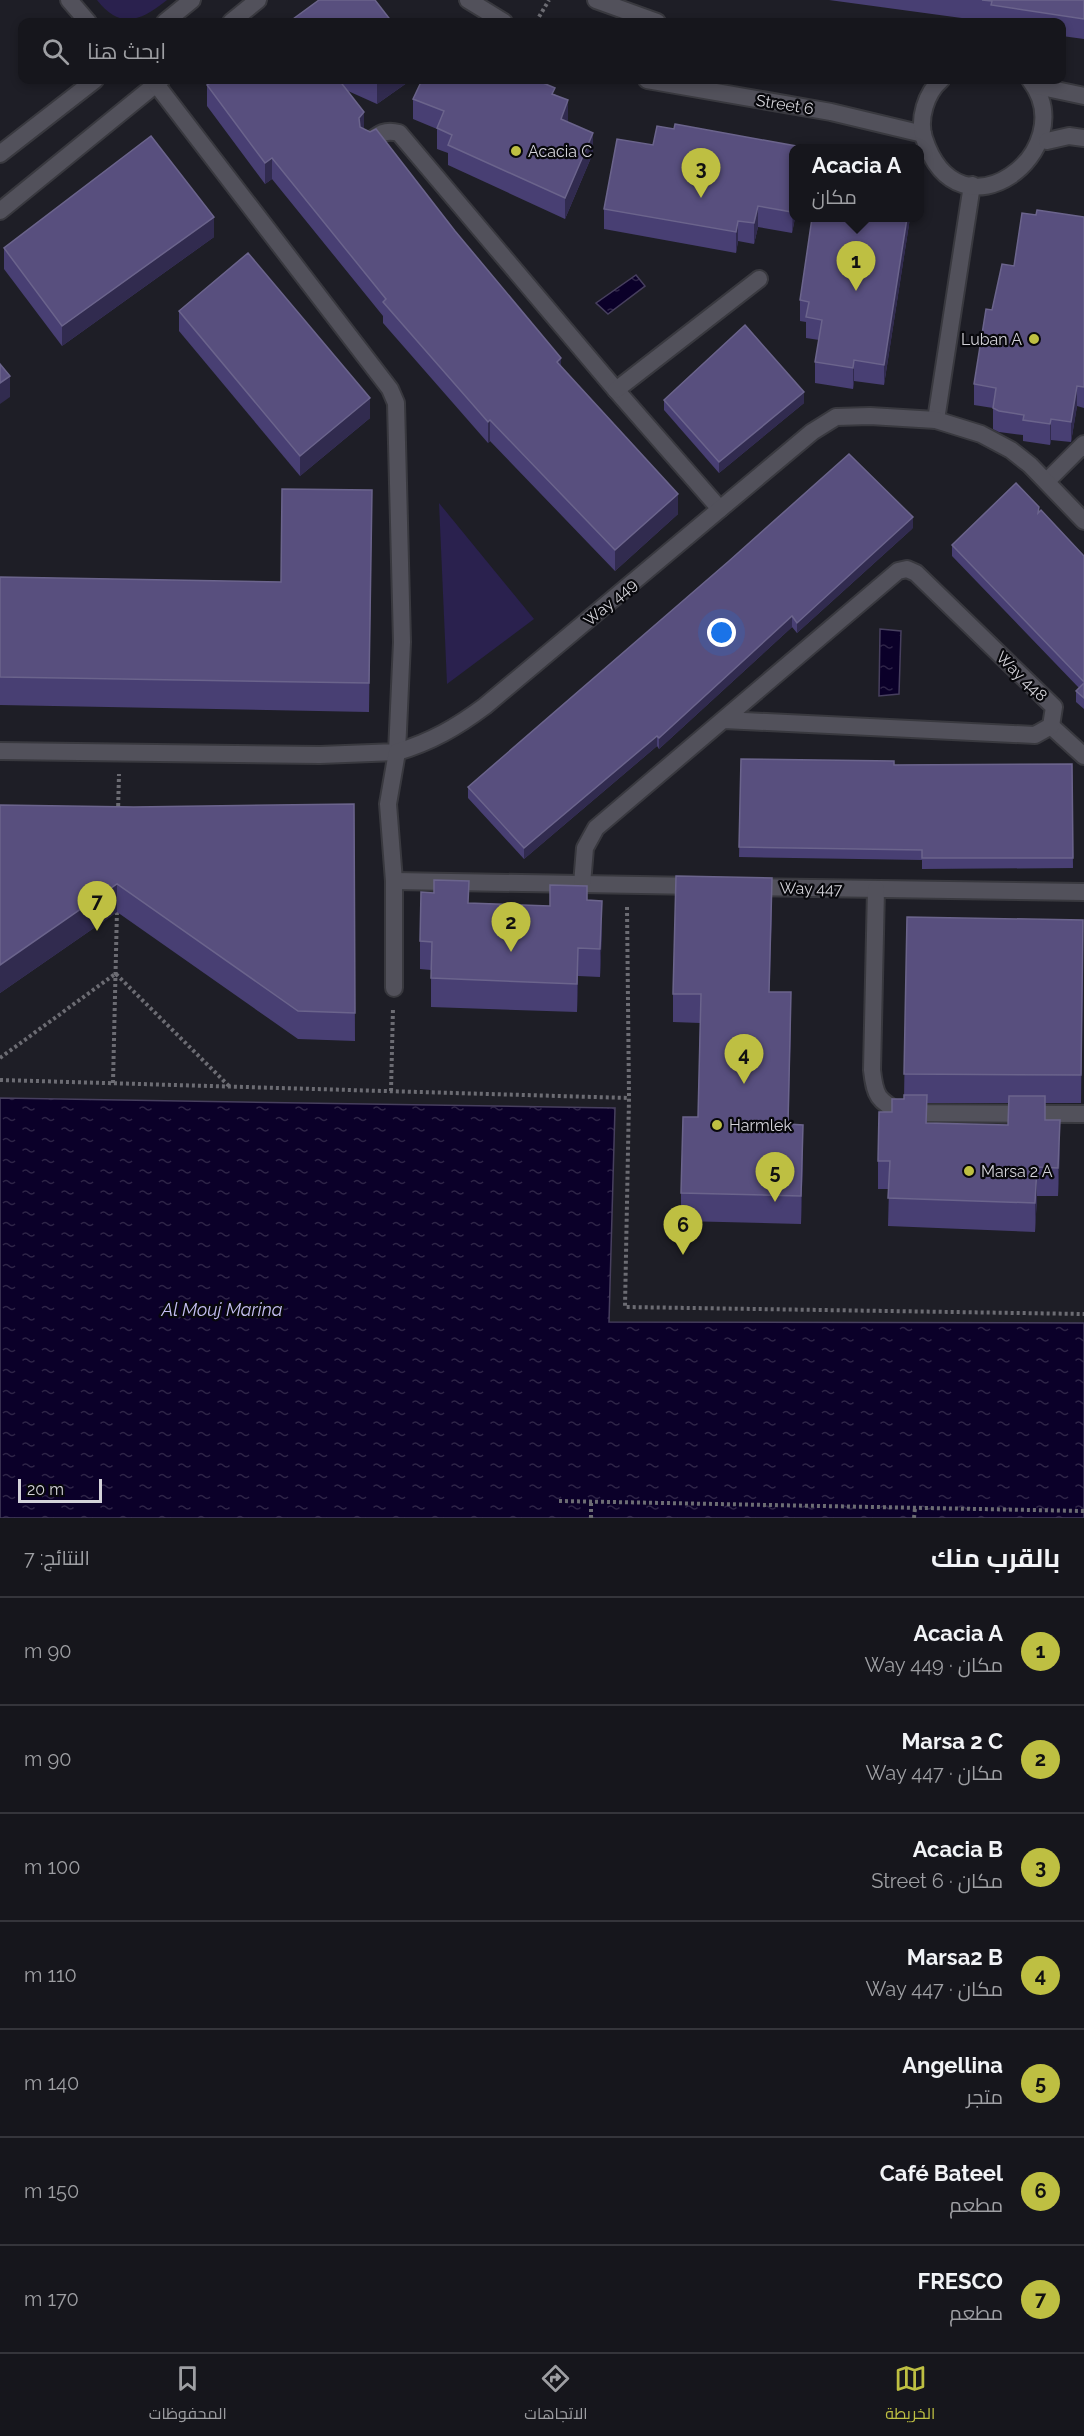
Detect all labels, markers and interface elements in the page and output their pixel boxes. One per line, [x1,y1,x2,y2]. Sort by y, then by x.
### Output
search box [18,18,1066,84]
icon: search [39,35,72,68]
text: ابحث هنا [87,38,166,64]
street label: Street 6 [755,91,815,118]
place label: Acacia C [528,142,592,161]
marker: Acacia C [509,144,523,158]
popup [789,144,924,222]
pin: 3 [682,148,720,198]
text: Acacia A [812,152,901,178]
text: مكان [812,185,857,209]
pin: 1 [836,242,876,291]
place label: Luban A [961,330,1022,349]
marker: Luban A [1027,332,1041,346]
street label: Way 449 [580,575,641,630]
your location [707,618,736,647]
street label: Way 448 [992,647,1051,705]
street label: Way 447 [780,878,843,899]
pin: 7 [78,882,116,931]
pin: 2 [492,902,530,952]
pin: 4 [724,1034,764,1084]
place label: Harmlek [729,1116,793,1135]
marker: Harmlek [710,1118,724,1132]
pin: 5 [756,1152,794,1202]
place label: Marsa 2 A [981,1162,1053,1181]
marker: Marsa 2 A [962,1164,976,1178]
pin: 6 [664,1206,702,1255]
water label: Al Mouj Marina [161,1299,283,1320]
scale bar [18,1476,102,1504]
text: 20 m [27,1480,64,1499]
text: بالقرب منك [931,1543,1060,1573]
text: النتائج: 7 [24,1546,90,1570]
text: Acacia A [913,1620,1003,1646]
text: 90 m [24,1639,71,1663]
text: 1 [1036,1639,1045,1663]
text: مكان · Way 449 [864,1653,1003,1677]
text: Marsa 2 C [901,1728,1003,1754]
text: 90 m [24,1747,71,1771]
text: 2 [1035,1747,1046,1771]
text: مكان · Way 447 [866,1761,1003,1785]
text: Acacia B [913,1836,1003,1862]
text: 100 m [24,1855,81,1879]
text: 3 [1035,1855,1046,1879]
text: مكان · Street 6 [871,1869,1003,1893]
text: Marsa2 B [907,1944,1003,1970]
text: 110 m [24,1963,77,1987]
text: 4 [1035,1963,1046,1987]
text: مكان · Way 447 [866,1977,1003,2001]
text: Angellina [902,2052,1003,2078]
text: 140 m [24,2071,79,2095]
text: 5 [1035,2071,1046,2095]
text: متجر [966,2085,1003,2109]
text: Café Bateel [880,2160,1003,2186]
text: 150 m [24,2179,79,2203]
text: 6 [1034,2179,1047,2203]
text: مطعم [949,2193,1003,2217]
text: FRESCO [918,2268,1003,2294]
text: 170 m [24,2287,79,2311]
text: 7 [1035,2287,1046,2311]
text: مطعم [949,2301,1003,2325]
tab: المحفوظات [149,2362,227,2428]
tab: الاتجاهات [524,2362,588,2428]
tab: الخريطة [885,2362,935,2428]

